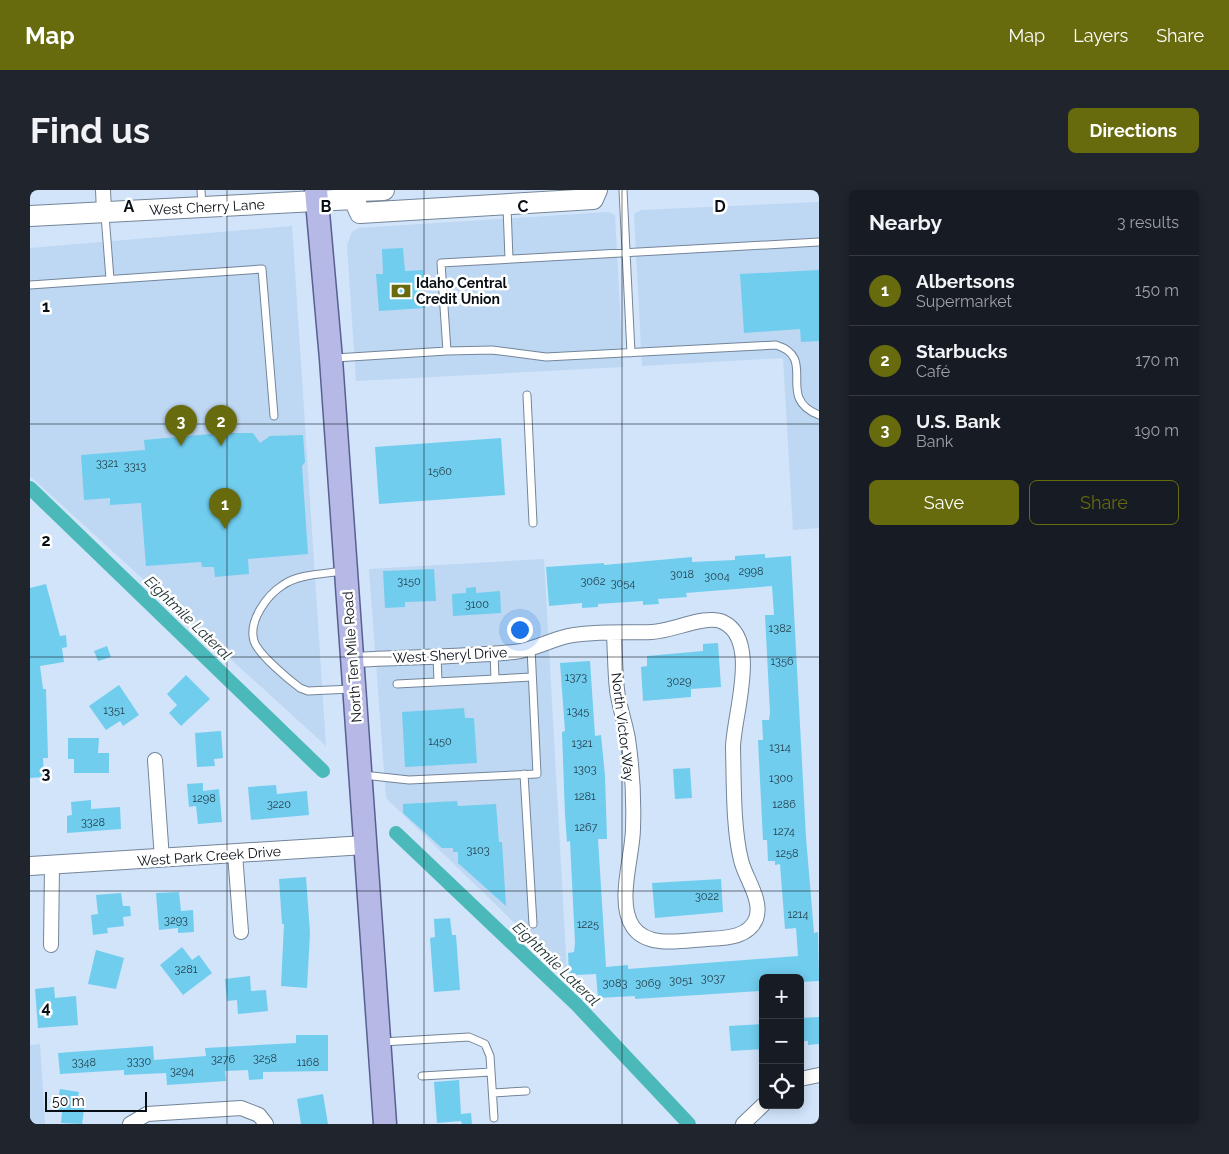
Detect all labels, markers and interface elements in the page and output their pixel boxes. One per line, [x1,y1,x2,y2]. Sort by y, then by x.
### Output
text: Map [25,21,75,50]
text: Map [1009,25,1045,46]
text: Layers [1073,25,1128,46]
text: Share [1156,25,1204,46]
button: Directions [1068,108,1199,153]
text: Find us [30,110,150,151]
street label: West Cherry Lane [149,196,265,218]
text: A [124,197,135,216]
text: B [321,197,332,216]
text: C [518,197,529,216]
text: D [714,197,726,216]
text: Nearby [869,210,942,235]
text: 3 results [1117,213,1179,232]
text: Albertsons [916,270,1015,292]
place label: Idaho Central Credit Union [416,275,507,307]
bank icon: Idaho Central Credit Union [390,280,412,302]
text: 1 [881,281,889,300]
text: 150 m [1135,281,1179,300]
text: Supermarket [916,292,1012,311]
text: 1 [42,297,50,316]
text: Starbucks [916,340,1007,362]
text: 2 [880,351,890,370]
text: 170 m [1135,351,1179,370]
text: Café [916,362,950,381]
pin: 3 [165,405,197,446]
pin: 2 [205,405,237,446]
text: U.S. Bank [916,410,1001,432]
text: 3 [881,421,889,440]
text: 190 m [1134,421,1179,440]
text: Bank [916,432,953,451]
house number: 3321 [96,457,118,470]
house number: 3313 [124,460,146,473]
house number: 1560 [428,465,452,478]
button: Save [869,480,1019,525]
button: Share [1029,480,1179,525]
pin: 1 [209,488,241,529]
text: 2 [41,531,51,550]
house number: 2998 [738,565,764,578]
house number: 3018 [670,568,694,581]
house number: 3004 [704,570,730,583]
water label: Eightmile Lateral [141,572,235,664]
house number: 3150 [397,575,421,588]
house number: 3062 [581,575,606,588]
house number: 3054 [611,577,635,590]
street label: North Ten Mile Road [339,591,365,723]
house number: 3100 [465,598,489,611]
your location [507,617,533,643]
house number: 1382 [769,622,792,635]
street label: West Sheryl Drive [392,644,508,666]
house number: 1356 [770,655,794,668]
house number: 1373 [565,671,587,684]
street label: North Victor Way [608,672,638,783]
house number: 3029 [667,675,691,688]
house number: 1351 [103,704,125,717]
house number: 1345 [567,705,589,718]
house number: 1450 [428,735,452,748]
house number: 1321 [571,737,593,750]
house number: 1314 [769,741,791,754]
house number: 1303 [573,763,597,776]
text: 3 [42,764,51,783]
house number: 1300 [769,772,793,785]
house number: 1281 [574,790,596,803]
house number: 1298 [192,792,216,805]
house number: 3220 [267,798,291,811]
house number: 1286 [772,798,796,811]
house number: 3328 [81,816,105,829]
house number: 1267 [575,821,598,834]
house number: 1274 [773,825,795,838]
street label: West Park Creek Drive [137,843,281,869]
house number: 3103 [466,844,490,857]
house number: 1258 [776,847,798,860]
house number: 3022 [695,890,719,903]
house number: 1214 [787,908,809,921]
house number: 3293 [164,914,188,927]
water label: Eightmile Lateral [509,918,603,1010]
house number: 1225 [577,918,599,931]
house number: 3281 [175,963,198,976]
house number: 3037 [701,972,725,985]
house number: 3051 [669,974,693,987]
map controls [759,974,804,1109]
button: + [759,974,804,1019]
house number: 3083 [602,977,628,990]
house number: 3069 [635,977,661,990]
text: 4 [41,998,51,1017]
button: − [759,1019,804,1064]
house number: 3258 [253,1052,277,1065]
house number: 3276 [211,1053,235,1066]
house number: 3330 [127,1055,151,1068]
house number: 3348 [72,1056,96,1069]
house number: 1168 [297,1056,319,1069]
button: locate [759,1064,804,1109]
house number: 3294 [170,1065,194,1078]
scale bar [45,1089,148,1112]
text: 50 m [52,1093,85,1109]

